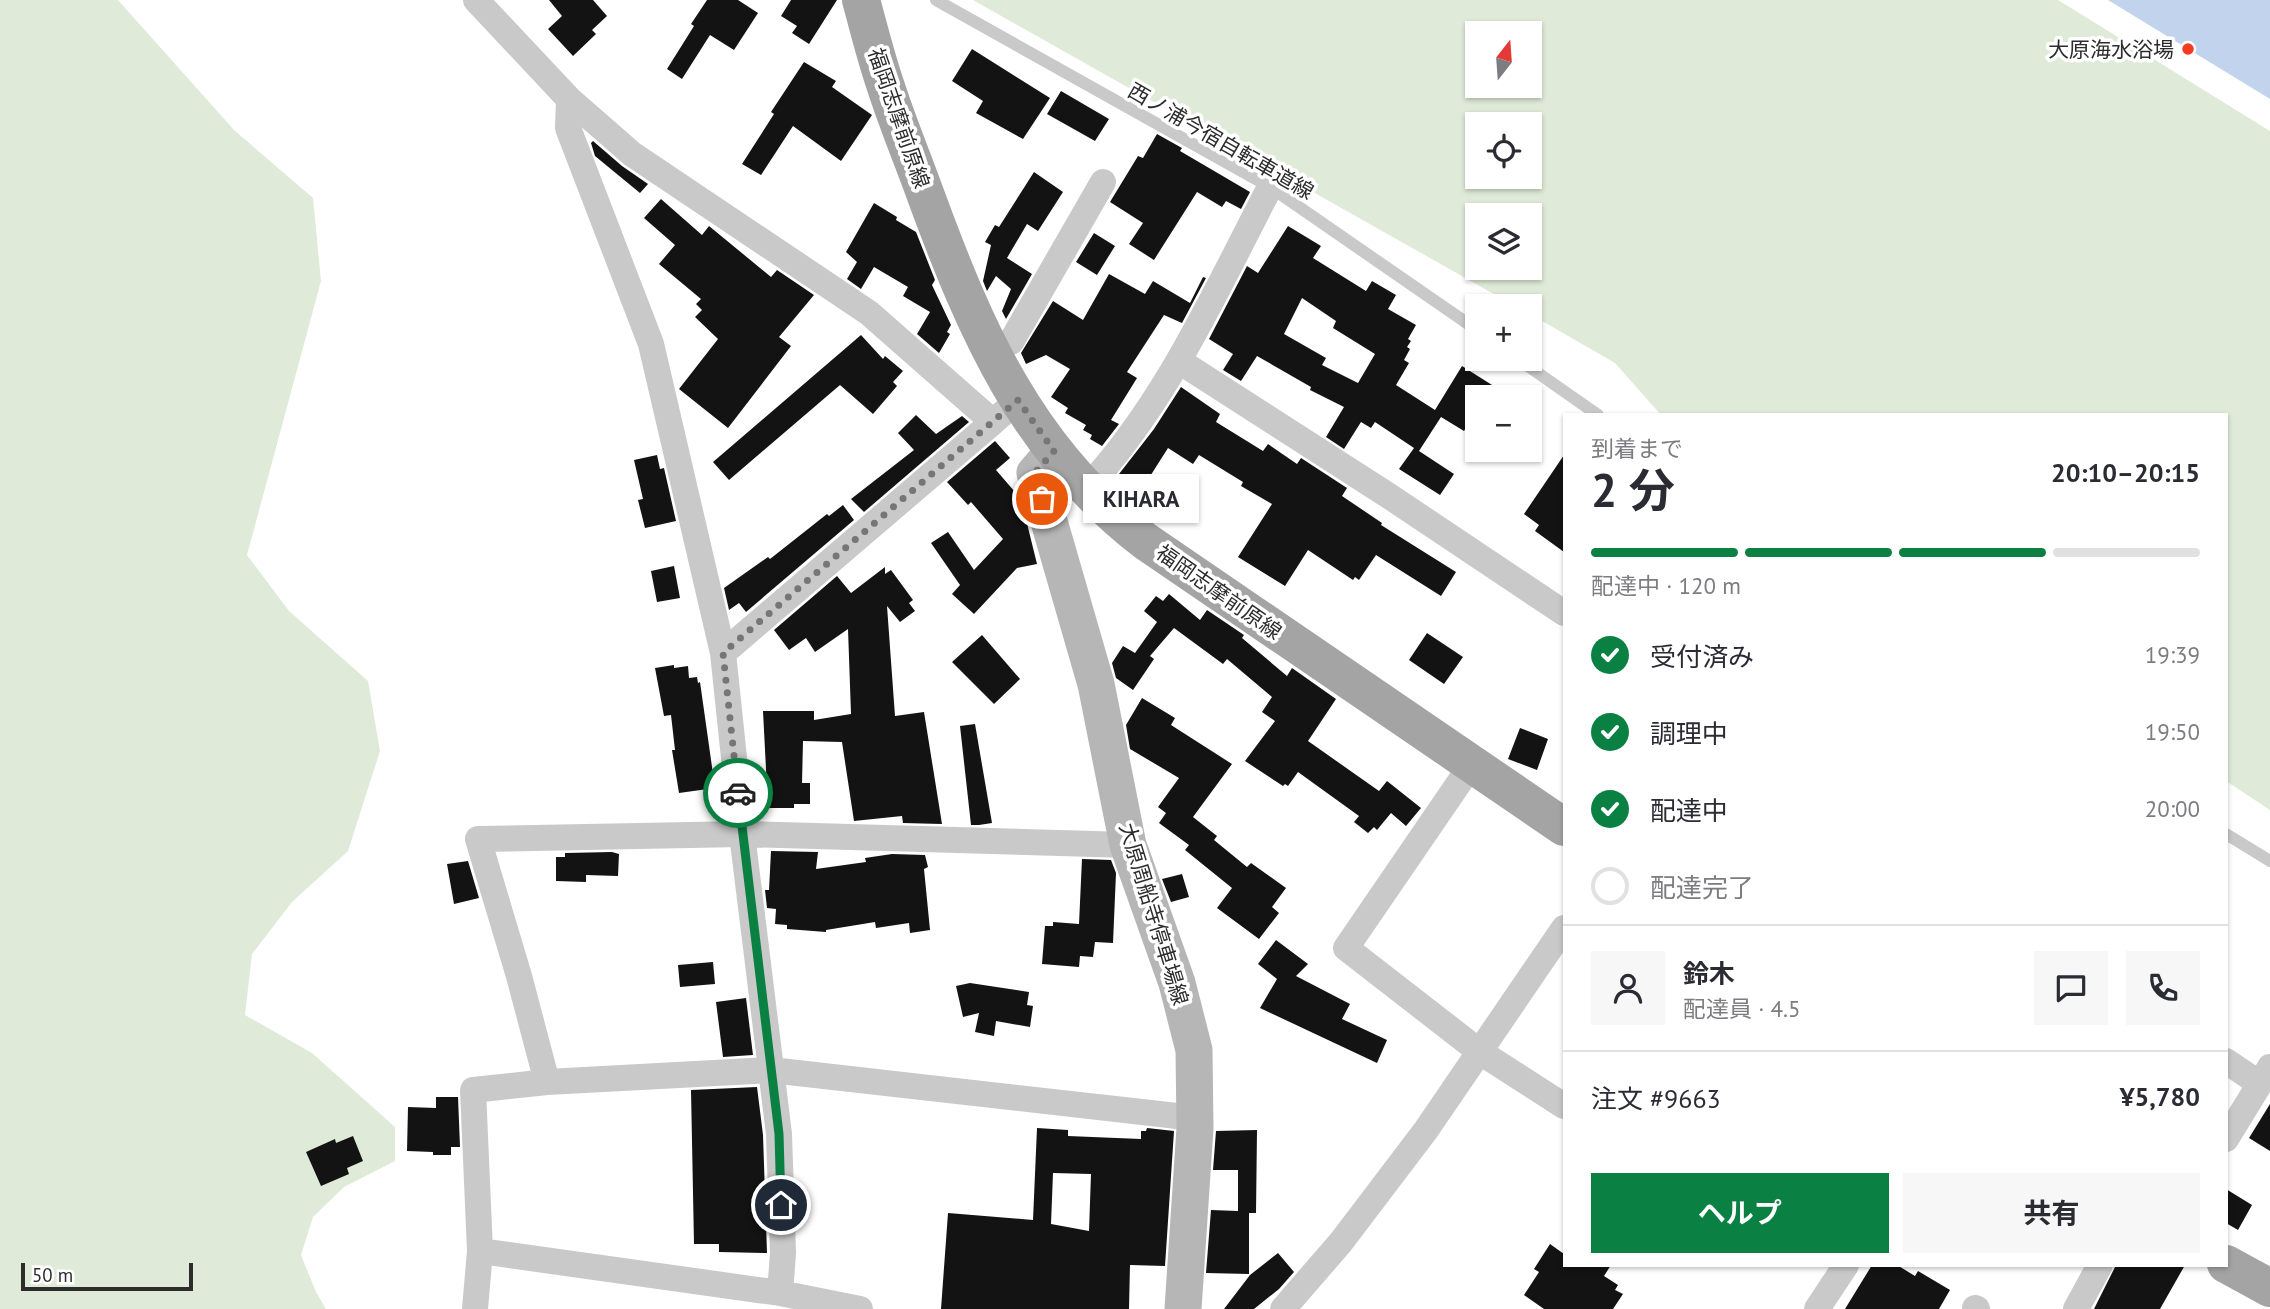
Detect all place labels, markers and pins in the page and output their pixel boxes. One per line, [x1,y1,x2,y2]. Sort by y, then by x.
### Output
place label: 大原海水浴場 [2048,36,2174,63]
marker: 大原海水浴場 [2180,41,2196,57]
pin [1012,469,1072,529]
callout: KIHARA [1084,475,1200,524]
pin [751,1175,811,1235]

